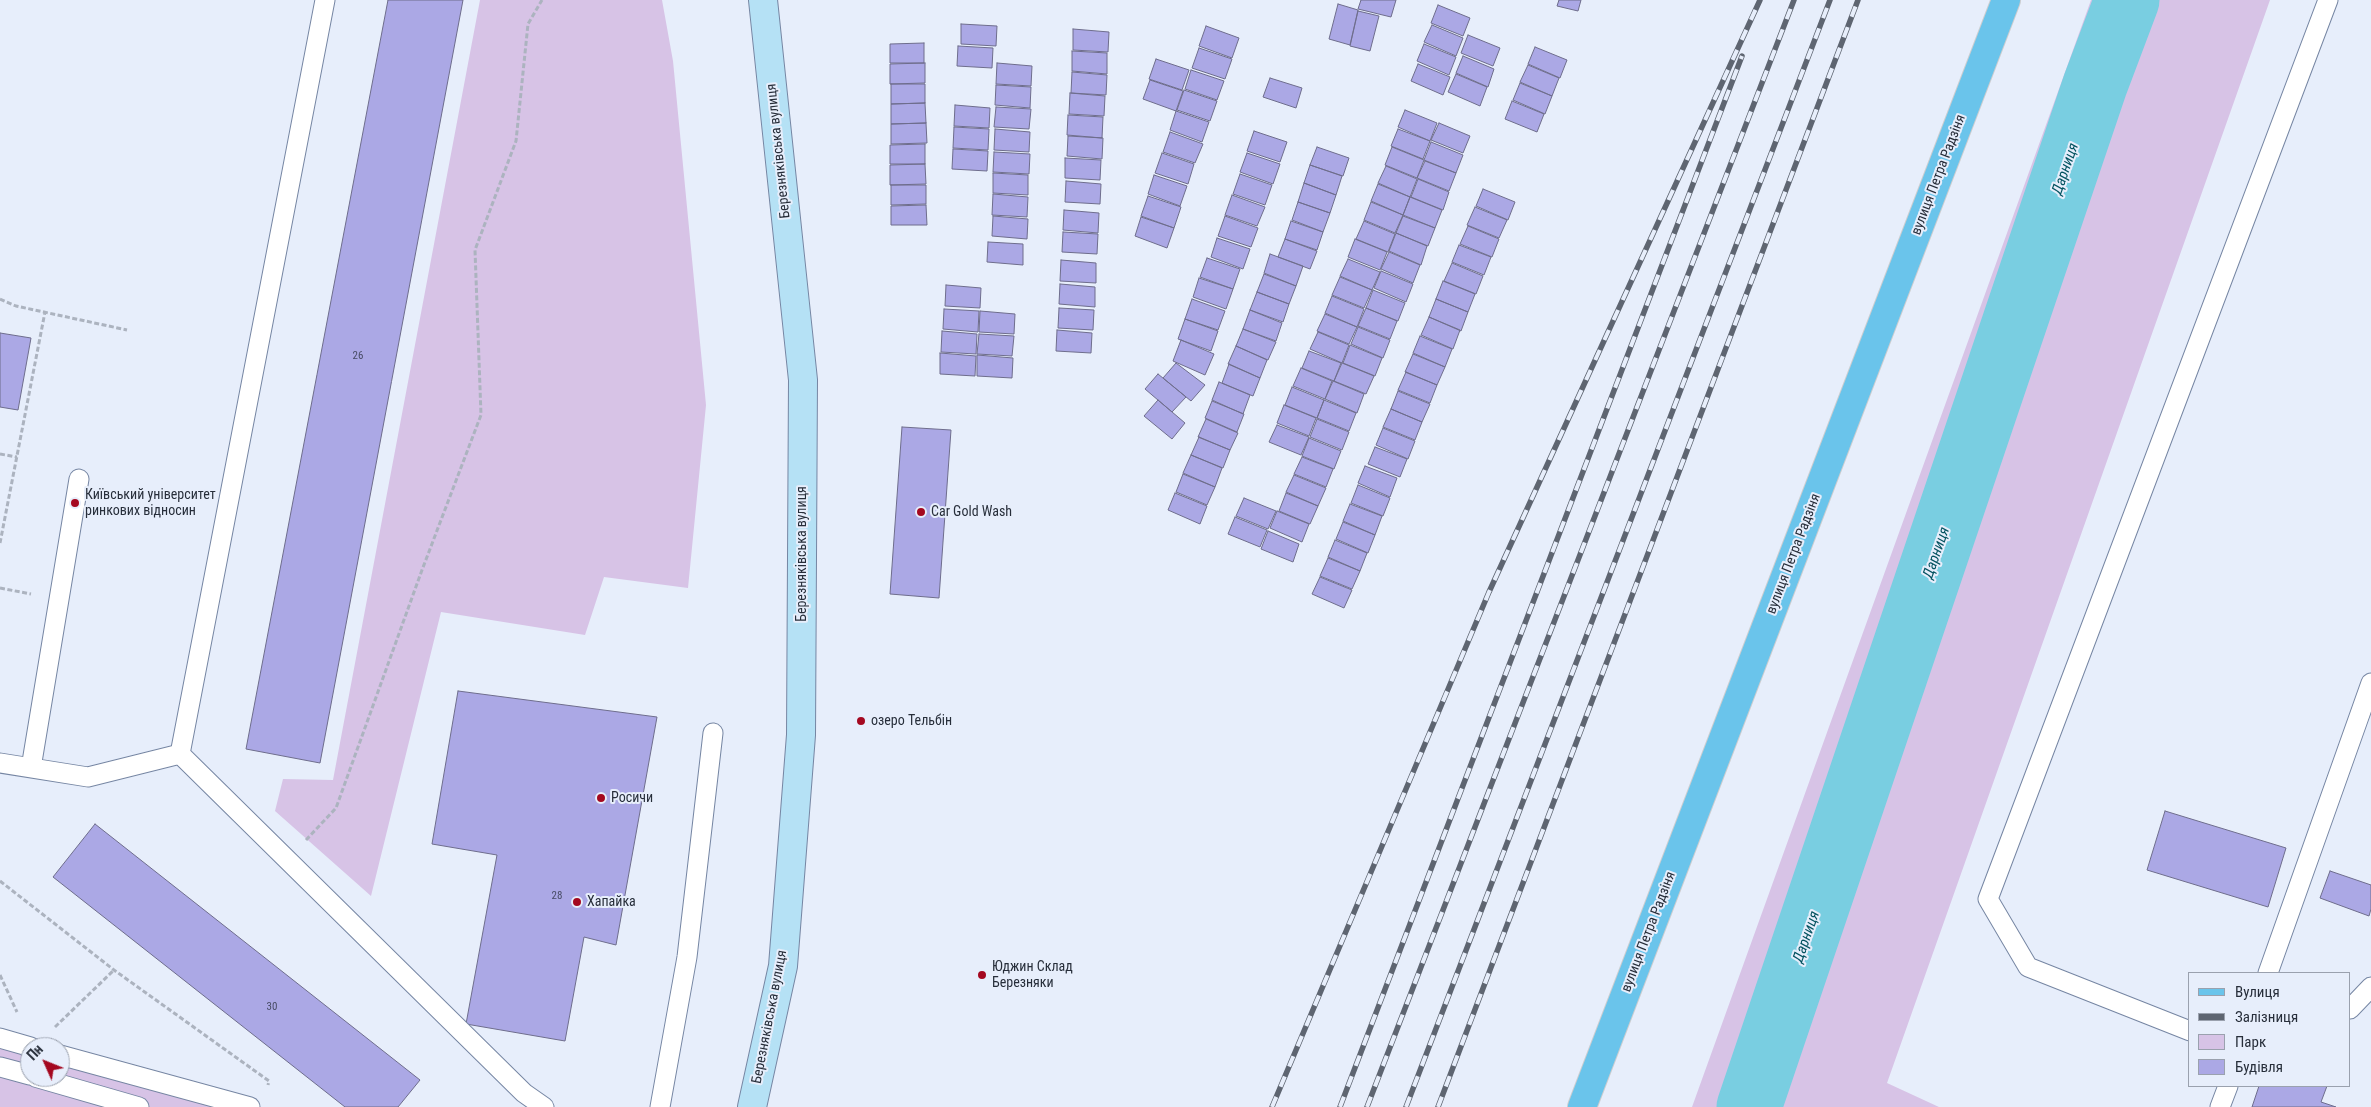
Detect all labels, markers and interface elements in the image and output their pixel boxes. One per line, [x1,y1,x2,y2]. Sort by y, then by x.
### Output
street label: Березняківська вулиця [764,83,794,219]
street label: вулиця Петра Радзіня [1908,113,1970,237]
water label: Дарниця [2049,141,2083,197]
house number: 26 [353,349,363,363]
street label: Березняківська вулиця [794,486,810,622]
place label: Київський університет ринкових відносин [85,487,216,520]
street label: вулиця Петра Радзіня [1763,492,1825,616]
marker: Київський університет ринкових відносин [69,497,81,509]
place label: Car Gold Wash [931,504,1012,520]
marker: Car Gold Wash [915,506,927,518]
water label: Дарниця [1920,525,1954,581]
place label: озеро Тельбін [871,713,952,729]
marker: озеро Тельбін [855,715,867,727]
place label: Росичи [611,790,653,806]
marker: Росичи [595,792,607,804]
street label: вулиця Петра Радзіня [1618,870,1680,994]
house number: 28 [552,889,562,903]
place label: Хапайка [587,894,636,910]
marker: Хапайка [571,896,583,908]
water label: Дарниця [1790,909,1824,965]
street label: Березняківська вулиця [749,949,791,1085]
place label: Юджин Склад Березняки [992,959,1073,992]
marker: Юджин Склад Березняки [976,969,988,981]
legend [2188,972,2351,1087]
text: Вулиця [2235,983,2280,1001]
house number: 30 [267,1000,277,1014]
text: Залізниця [2235,1008,2298,1026]
text: Парк [2235,1033,2266,1051]
north arrow [20,1037,70,1087]
text: Пн [24,1041,46,1063]
text: Будівля [2235,1058,2283,1076]

